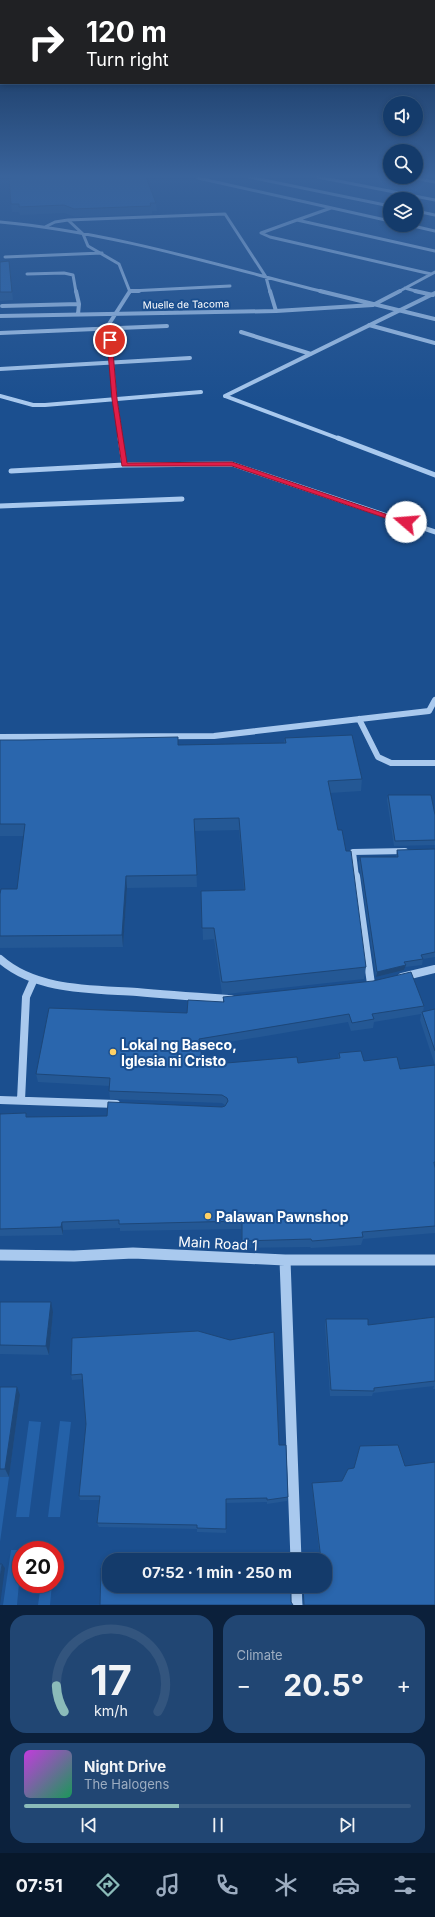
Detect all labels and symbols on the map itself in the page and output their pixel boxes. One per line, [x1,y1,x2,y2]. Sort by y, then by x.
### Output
street label: Muelle de Tacoma [143,297,229,311]
pin [93,323,127,357]
position arrow [385,501,427,543]
place label: Lokal ng Baseco, Iglesia ni Cristo [121,1036,237,1069]
marker: Lokal ng Baseco, Iglesia ni Cristo [108,1047,118,1057]
place label: Palawan Pawnshop [216,1208,349,1225]
marker: Palawan Pawnshop [203,1211,213,1221]
street label: Main Road 1 [178,1232,258,1254]
speed limit sign: 20 [12,1541,64,1593]

